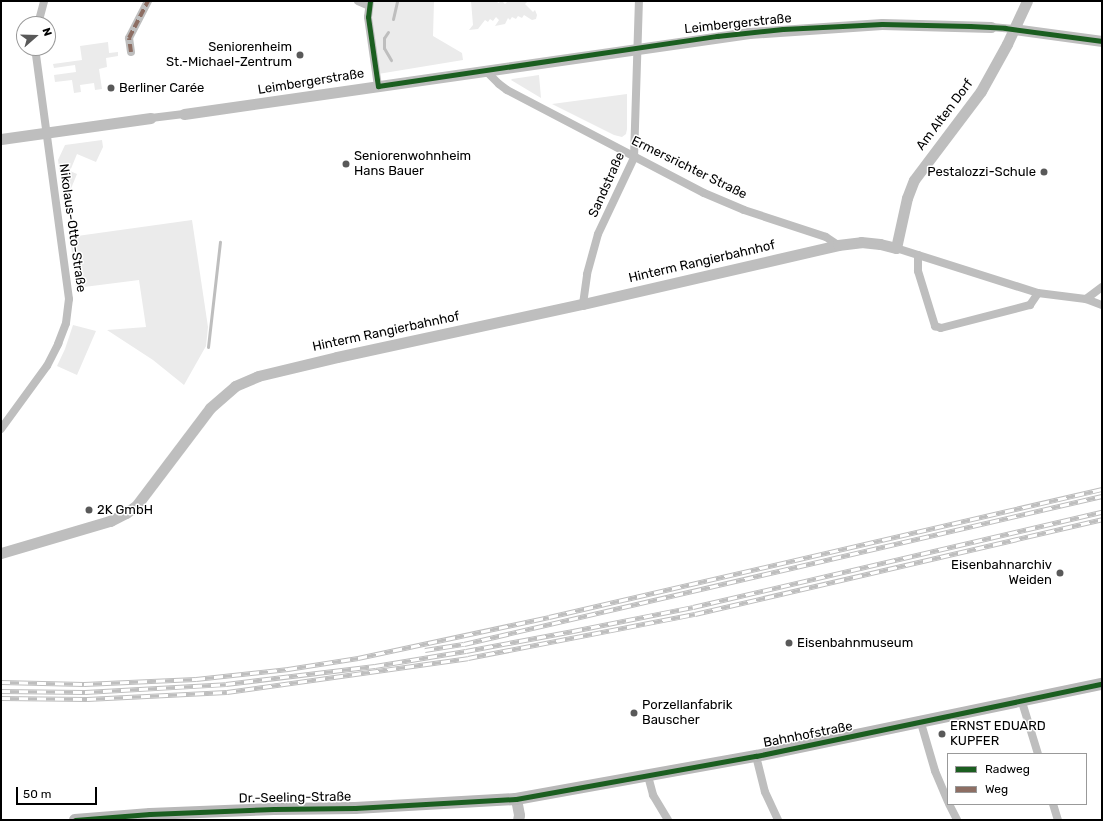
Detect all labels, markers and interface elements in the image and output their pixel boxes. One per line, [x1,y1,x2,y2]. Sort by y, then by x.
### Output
street label: Leimbergerstraße [684,11,792,37]
north arrow [16,16,56,56]
text: N [39,26,54,38]
place label: Seniorenheim St.-Michael-Zentrum [166,40,292,71]
marker: Seniorenheim St.-Michael-Zentrum [295,50,305,60]
street label: Leimbergerstraße [257,66,365,98]
street label: Am Alten Dorf [913,76,977,154]
place label: Berliner Carée [119,80,205,96]
marker: Berliner Carée [106,83,116,93]
street label: Ermersrichter Straße [629,133,749,203]
place label: Seniorenwohnheim Hans Bauer [354,149,471,180]
street label: Sandstraße [586,150,628,220]
marker: Seniorenwohnheim Hans Bauer [341,159,351,169]
street label: Nikolaus-Otto-Straße [55,163,89,293]
place label: Pestalozzi-Schule [927,164,1036,180]
marker: Pestalozzi-Schule [1039,167,1049,177]
street label: Hinterm Rangierbahnhof [627,238,777,286]
street label: Hinterm Rangierbahnhof [311,309,461,355]
place label: 2K GmbH [97,502,153,518]
marker: 2K GmbH [84,505,94,515]
place label: Eisenbahnarchiv Weiden [951,558,1052,589]
marker: Eisenbahnarchiv Weiden [1055,568,1065,578]
place label: Eisenbahnmuseum [797,635,913,651]
marker: Eisenbahnmuseum [784,638,794,648]
place label: Porzellanfabrik Bauscher [642,698,732,729]
marker: Porzellanfabrik Bauscher [629,708,639,718]
street label: Bahnhofstraße [762,719,854,751]
place label: ERNST EDUARD KUPFER [950,719,1046,750]
marker: ERNST EDUARD KUPFER [937,729,947,739]
legend [947,753,1087,805]
text: Radweg [985,762,1030,776]
scale bar [18,779,99,805]
text: Weg [985,782,1008,796]
text: 50 m [23,787,51,801]
street label: Dr.-Seeling-Straße [239,789,351,807]

